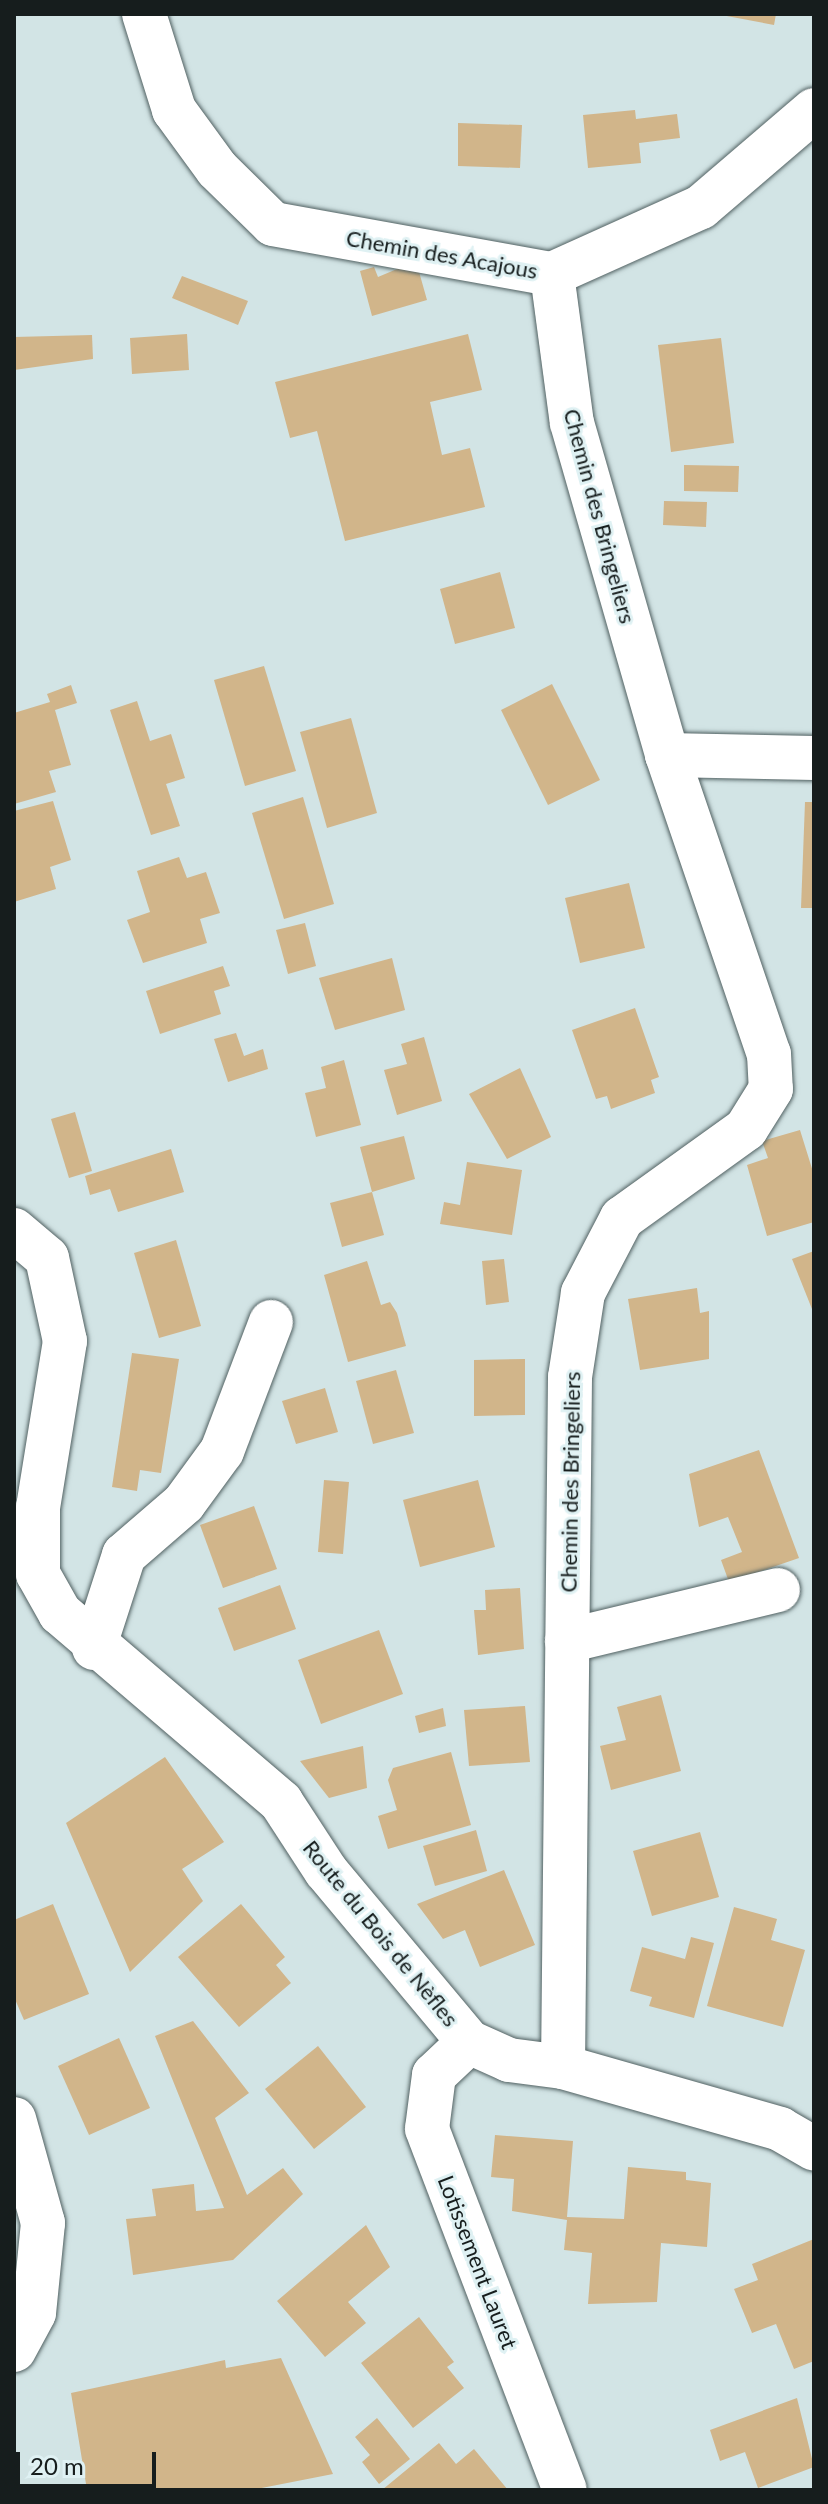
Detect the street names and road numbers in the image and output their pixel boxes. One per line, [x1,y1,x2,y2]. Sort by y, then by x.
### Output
street label: Chemin des Acajous [344,224,540,284]
street label: Chemin des Bringeliers [559,406,641,626]
street label: Chemin des Bringeliers [555,1371,585,1593]
street label: Route du Bois de Nèfles [298,1835,464,2031]
street label: Lotissement Lauret [433,2171,523,2353]

